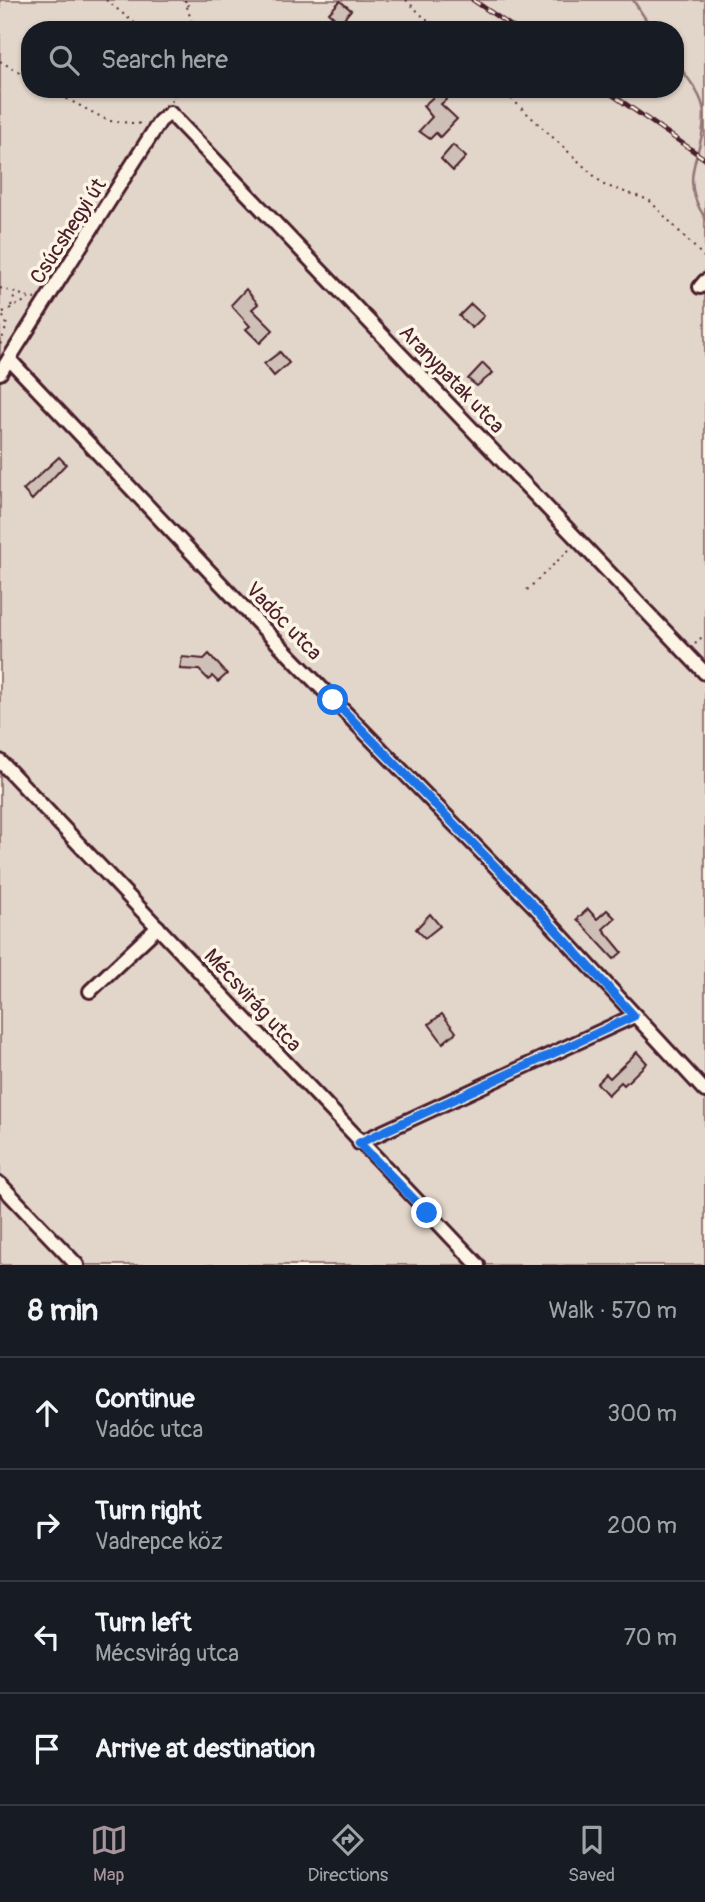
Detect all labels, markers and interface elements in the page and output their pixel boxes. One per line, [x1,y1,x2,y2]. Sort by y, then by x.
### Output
search box [21,21,684,98]
icon: search [45,41,83,79]
text: Search here [101,44,228,76]
street label: Csúcshegyi út [24,173,113,289]
street label: Aranypatak utca [393,319,510,439]
street label: Vadóc utca [240,576,328,666]
route start [317,684,348,715]
street label: Mécsvirág utca [198,943,307,1058]
route end [411,1197,442,1228]
text: 8 min [28,1292,98,1329]
text: Walk · 570 m [548,1296,677,1325]
text: Continue [95,1383,195,1415]
icon: ahead [28,1394,66,1432]
text: 300 m [607,1399,677,1428]
text: Vadóc utca [95,1415,203,1444]
text: Turn right [95,1495,201,1527]
icon: right [28,1506,66,1544]
text: 200 m [607,1511,677,1540]
text: Vadrepce köz [95,1527,223,1556]
text: Turn left [95,1607,191,1639]
icon: left [28,1618,66,1656]
text: 70 m [624,1623,677,1652]
text: Mécsvirág utca [95,1639,239,1668]
icon: arrive [28,1730,66,1768]
text: Arrive at destination [95,1733,315,1765]
tab: Map [90,1821,128,1887]
tab: Directions [308,1821,388,1887]
tab: Saved [568,1821,615,1887]

